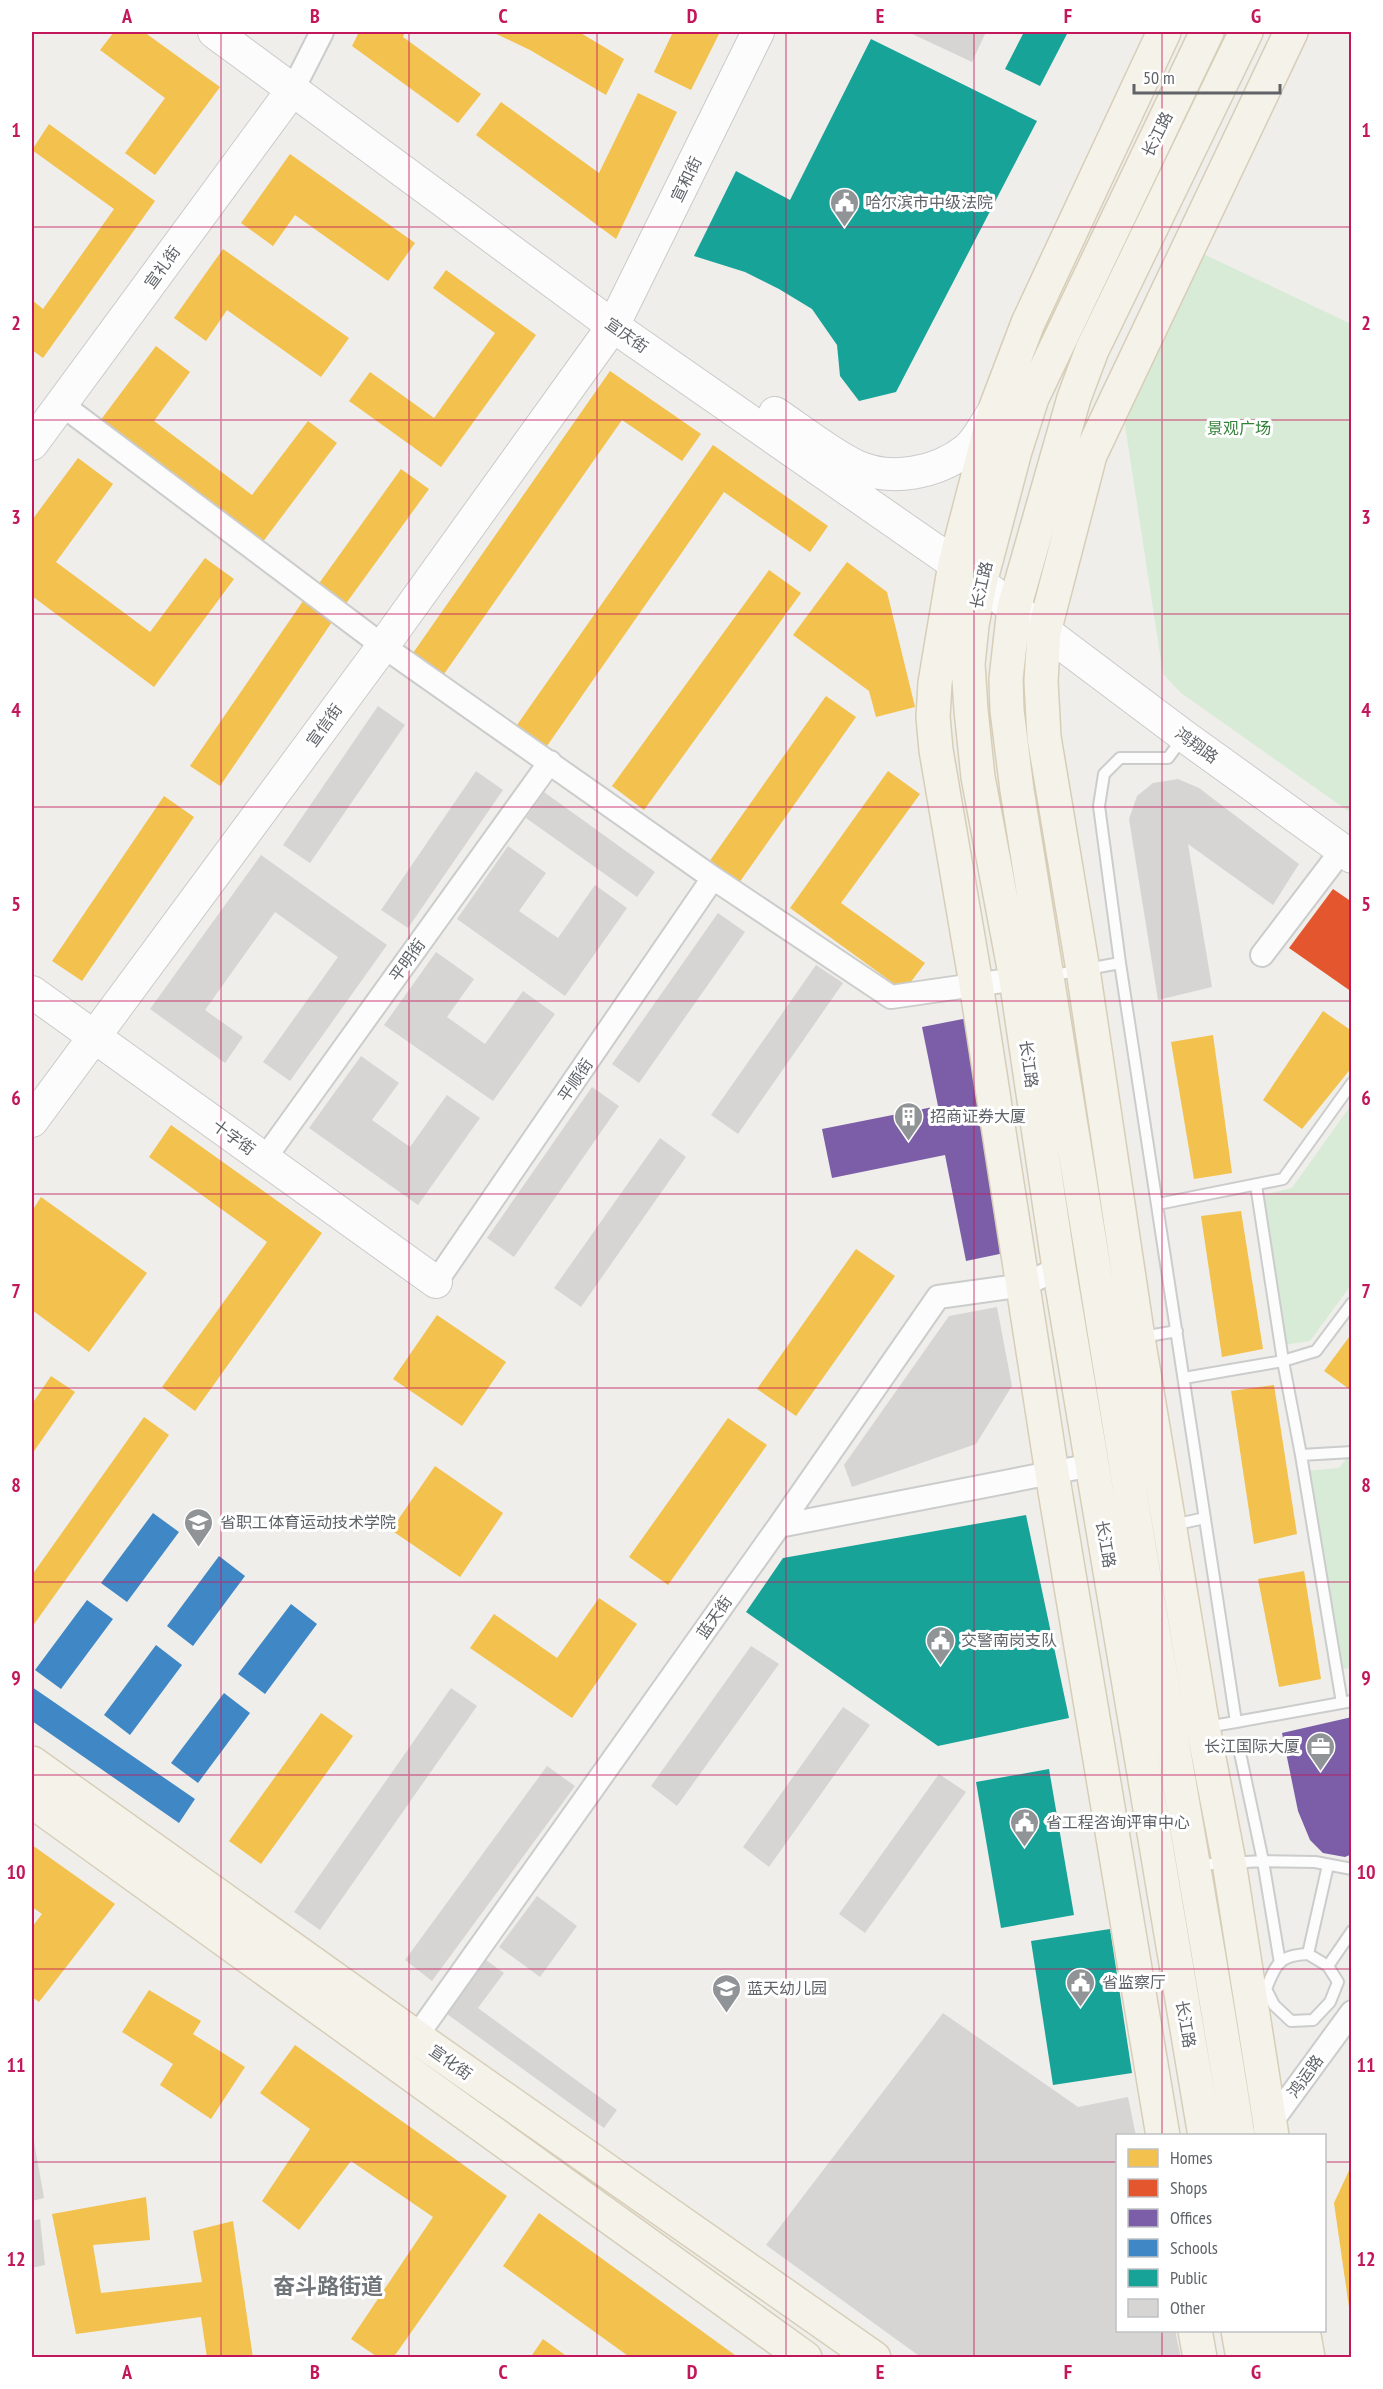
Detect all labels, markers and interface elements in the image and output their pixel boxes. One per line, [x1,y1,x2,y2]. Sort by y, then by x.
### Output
text: A [121,3,133,29]
text: B [310,3,320,29]
text: C [498,3,508,29]
text: D [687,3,698,29]
text: E [876,3,884,29]
text: F [1064,3,1072,29]
text: G [1251,3,1261,29]
scale bar [1134,57,1280,95]
text: 50 m [1143,66,1175,89]
street label: 长江路 [1137,108,1177,160]
text: 1 [11,117,21,143]
text: 1 [1361,117,1371,143]
street label: 宣和街 [666,153,706,205]
public building icon: 哈尔滨市中级法院 [828,186,860,228]
place label: 哈尔滨市中级法院 [865,192,993,212]
street label: 宣礼街 [140,242,184,292]
text: 2 [11,310,21,336]
text: 2 [1361,310,1371,336]
street label: 宣庆街 [602,313,652,357]
park label: 景观广场 [1207,418,1271,438]
text: 3 [11,504,21,530]
text: 3 [1361,504,1371,530]
street label: 长江路 [966,559,996,611]
text: 4 [11,697,21,723]
text: 4 [1361,697,1371,723]
street label: 宣信街 [302,700,346,750]
street label: 鸿翔路 [1172,723,1222,767]
text: 5 [11,891,21,917]
text: 5 [1361,891,1371,917]
street label: 平明街 [385,935,429,985]
street label: 长江路 [1016,1039,1042,1089]
street label: 平顺街 [553,1055,597,1105]
text: 6 [11,1085,21,1111]
text: 6 [1361,1085,1371,1111]
building icon: 招商证券大厦 [893,1100,925,1142]
place label: 招商证券大厦 [930,1106,1026,1126]
street label: 十字街 [209,1115,259,1159]
text: 7 [11,1278,21,1304]
text: 7 [1361,1278,1371,1304]
text: 8 [11,1472,21,1498]
text: 8 [1361,1472,1371,1498]
school or university icon: 省职工体育运动技术学院 [183,1506,215,1548]
place label: 省职工体育运动技术学院 [220,1512,396,1532]
street label: 长江路 [1092,1519,1120,1569]
street label: 蓝天街 [692,1592,736,1642]
public building icon: 交警南岗支队 [924,1624,956,1666]
place label: 交警南岗支队 [961,1630,1057,1650]
text: 9 [11,1665,21,1691]
text: 9 [1361,1665,1371,1691]
office icon: 长江国际大厦 [1305,1730,1337,1772]
place label: 长江国际大厦 [1204,1736,1300,1756]
public building icon: 省工程咨询评审中心 [1009,1806,1041,1848]
place label: 省工程咨询评审中心 [1046,1812,1190,1832]
text: 10 [6,1859,26,1885]
text: 10 [1356,1859,1376,1885]
public building icon: 省监察厅 [1065,1966,1097,2008]
school or university icon: 蓝天幼儿园 [710,1972,742,2014]
place label: 省监察厅 [1102,1972,1166,1992]
place label: 蓝天幼儿园 [747,1978,827,1998]
street label: 长江路 [1172,1999,1200,2049]
street label: 宣化街 [426,2040,476,2084]
street label: 鸿运路 [1283,2051,1327,2101]
text: 11 [6,2052,26,2078]
text: 11 [1356,2052,1376,2078]
legend [1116,2134,1326,2332]
text: Homes [1170,2146,1213,2169]
text: Shops [1170,2176,1207,2199]
text: Offices [1170,2206,1212,2229]
text: Schools [1170,2236,1218,2259]
text: 12 [6,2246,26,2272]
text: 12 [1356,2246,1376,2272]
text: Public [1170,2266,1208,2289]
district label: 奋斗路街道 [273,2272,383,2300]
text: Other [1170,2296,1205,2319]
text: A [121,2359,133,2385]
text: B [310,2359,320,2385]
text: C [498,2359,508,2385]
text: D [687,2359,698,2385]
text: E [876,2359,884,2385]
text: F [1064,2359,1072,2385]
text: G [1251,2359,1261,2385]

